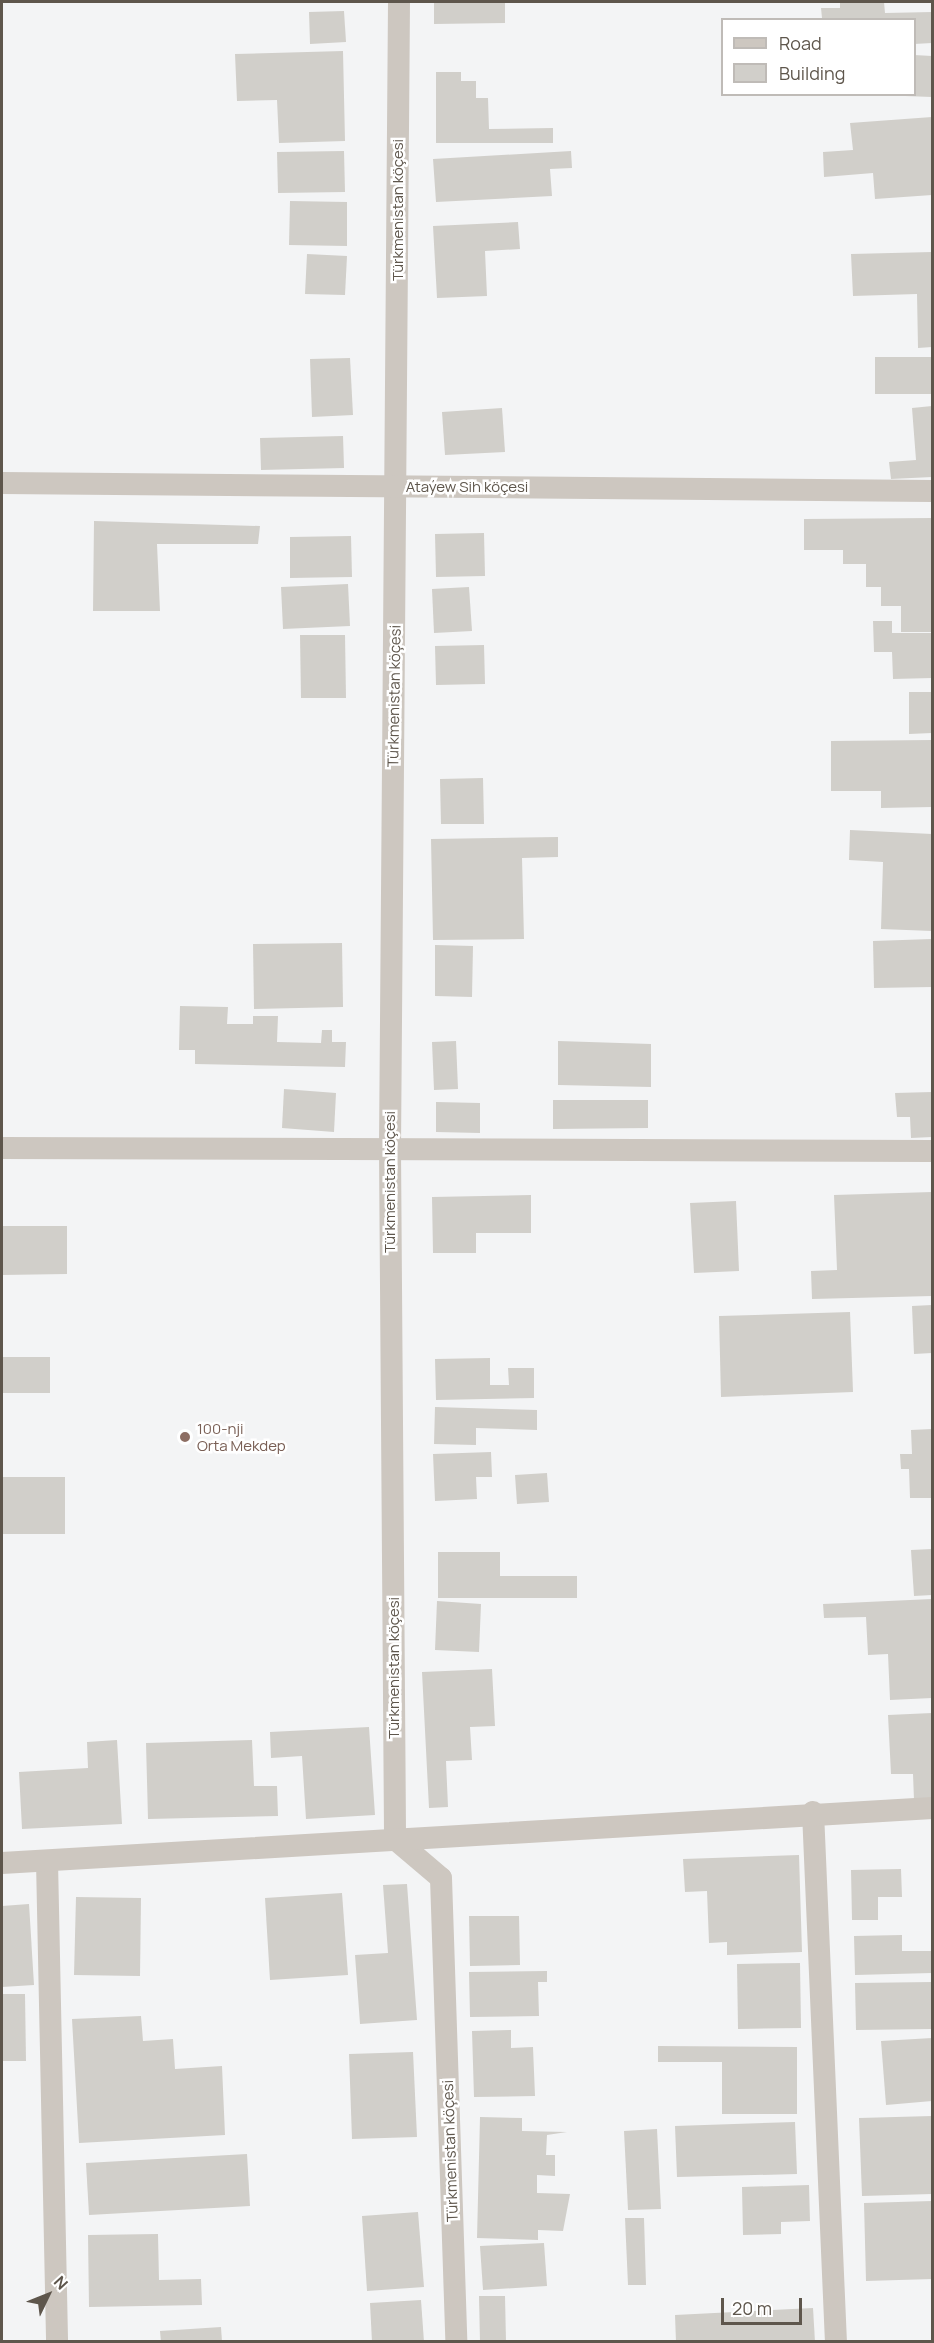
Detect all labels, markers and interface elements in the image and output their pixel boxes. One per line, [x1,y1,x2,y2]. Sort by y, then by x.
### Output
legend [721,18,916,96]
text: Road [779,31,822,55]
text: Building [779,61,845,85]
street label: Türkmenistan köçesi [389,139,407,281]
street label: Ataýew Sih köçesi [406,478,528,496]
street label: Türkmenistan köçesi [384,625,404,767]
street label: Türkmenistan köçesi [381,1111,399,1253]
place label: 100-nji Orta Mekdep [197,1419,286,1454]
marker: 100-nji Orta Mekdep [178,1430,192,1444]
street label: Türkmenistan köçesi [385,1597,403,1739]
street label: Türkmenistan köçesi [439,2080,461,2222]
north arrow [18,2265,78,2325]
text: N [49,2271,73,2294]
scale bar [724,2286,805,2324]
text: 20 m [732,2296,772,2320]

